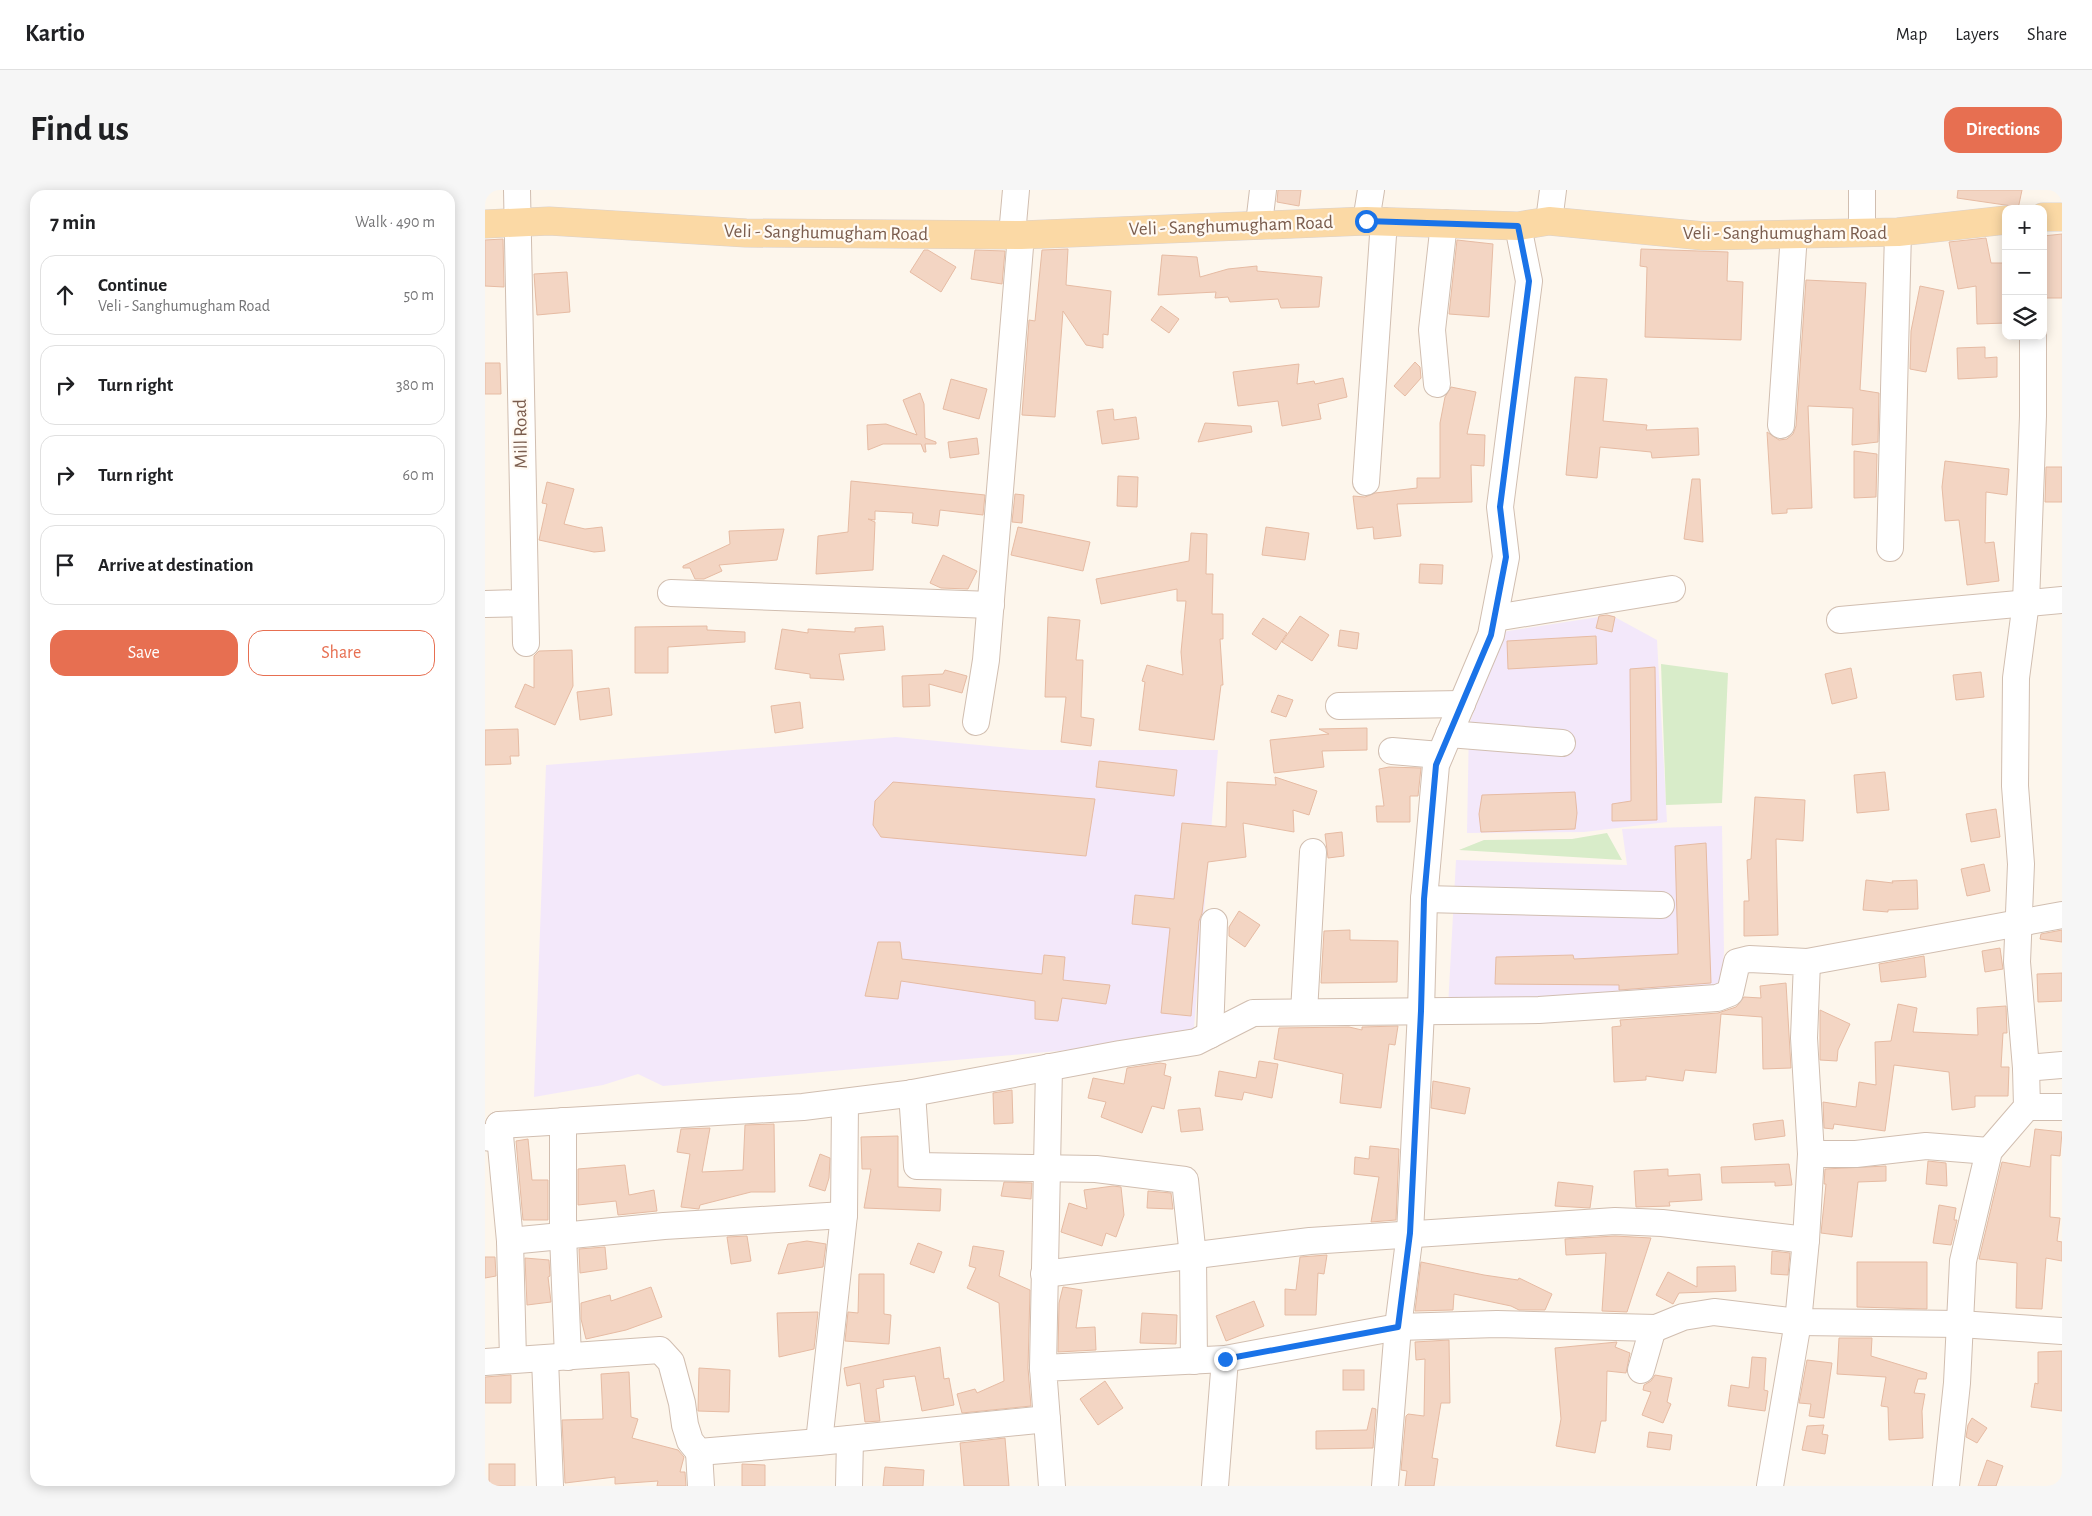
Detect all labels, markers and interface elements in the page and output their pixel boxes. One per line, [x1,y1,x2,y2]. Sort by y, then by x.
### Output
text: Kartio [25,22,85,46]
text: Map [1896,26,1927,44]
text: Layers [1955,26,1999,44]
text: Share [2027,26,2067,44]
button: Directions [1944,107,2062,153]
text: Find us [30,112,129,147]
map controls [2002,205,2047,340]
button: + [2002,205,2047,250]
route start [1355,210,1378,233]
text: 7 min [50,212,96,233]
street label: Veli - Sanghumugham Road [1129,213,1334,239]
text: Walk · 490 m [355,214,435,230]
street label: Veli - Sanghumugham Road [724,222,928,244]
street label: Veli - Sanghumugham Road [1683,224,1887,243]
button: − [2002,250,2047,295]
text: Continue [98,276,167,295]
icon: ahead [51,281,79,309]
text: 50 m [403,287,434,303]
button: layers [2002,295,2047,340]
text: Veli - Sanghumugham Road [98,298,270,314]
icon: right [51,371,79,399]
text: Turn right [98,376,173,395]
text: 380 m [396,377,434,393]
street label: Mill Road [511,399,531,469]
icon: right [51,461,79,489]
text: Turn right [98,466,173,485]
text: 60 m [403,467,434,483]
icon: arrive [51,551,79,579]
text: Arrive at destination [98,556,254,575]
button: Save [50,630,238,676]
button: Share [248,630,435,676]
route end [1214,1348,1237,1371]

